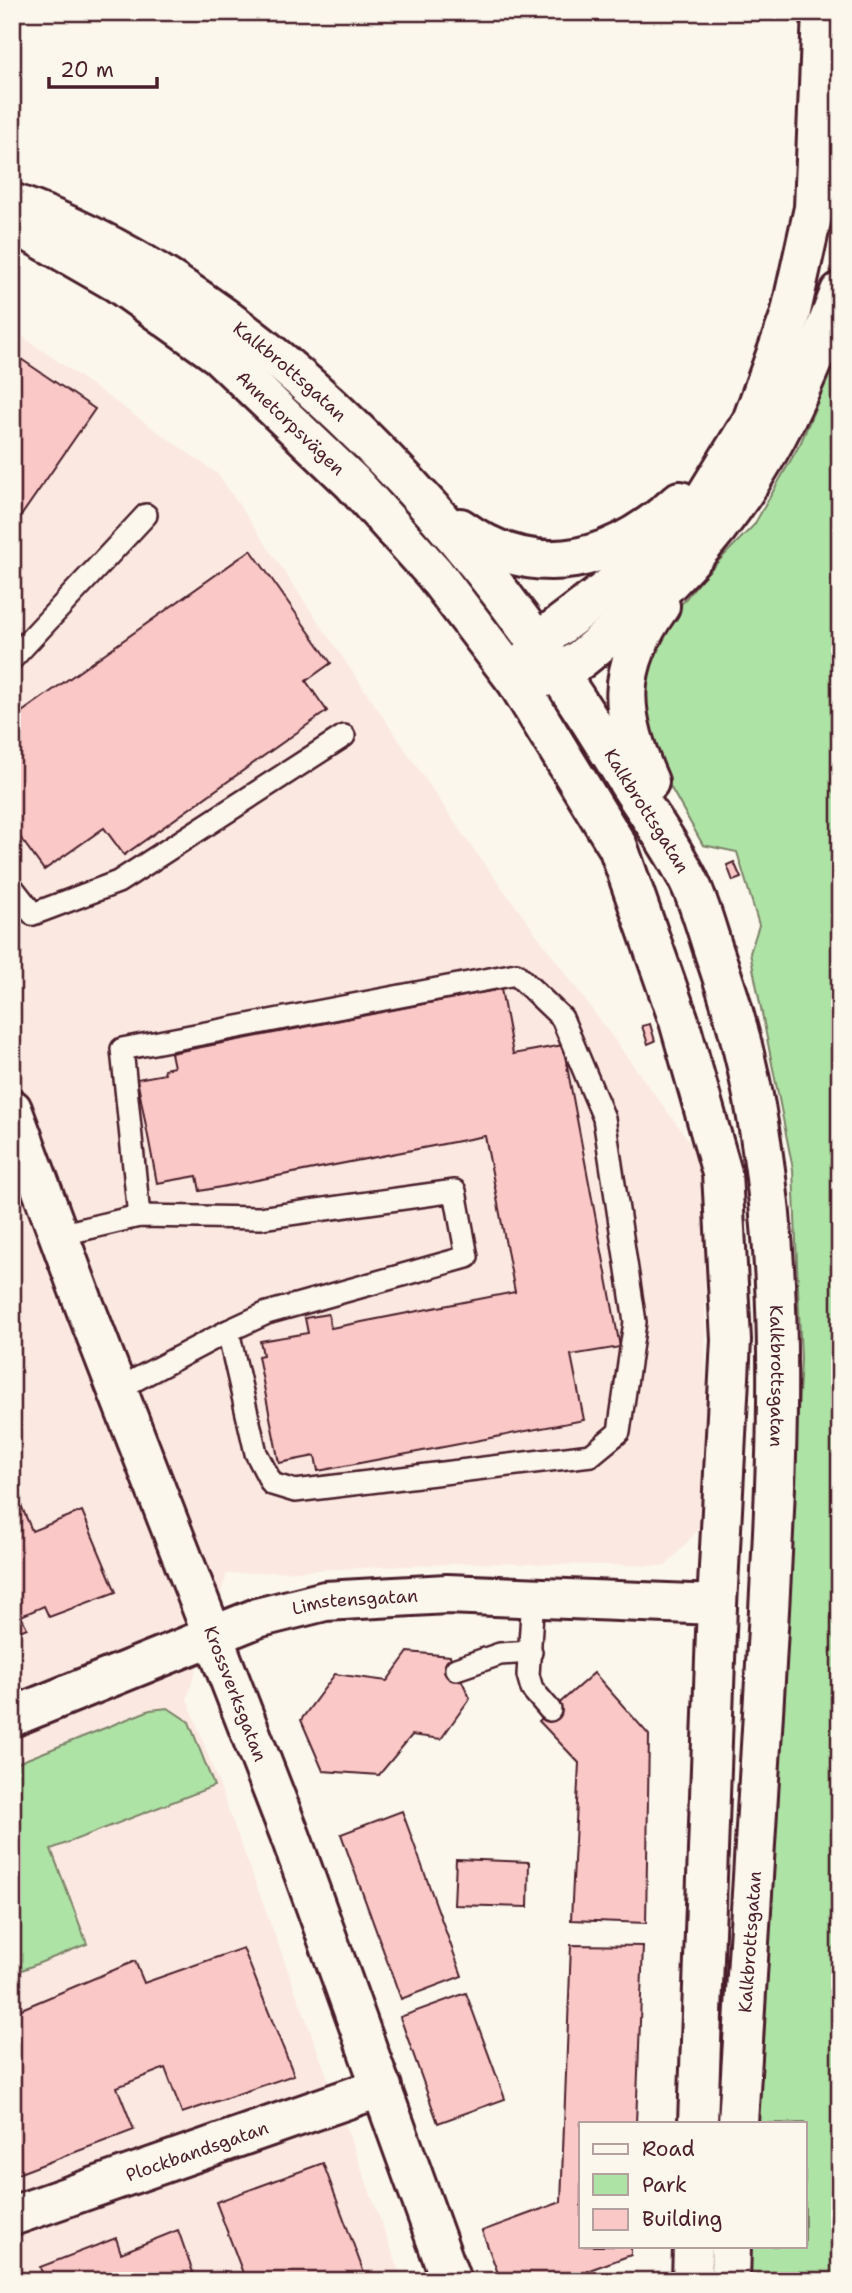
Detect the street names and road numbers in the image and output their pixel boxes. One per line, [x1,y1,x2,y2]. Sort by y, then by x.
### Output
street label: Kalkbrottsgatan [228,316,352,427]
street label: Annetorpsvägen [231,365,350,481]
street label: Kalkbrottsgatan [599,744,695,877]
street label: Kalkbrottsgatan [764,1304,789,1447]
street label: Limstensgatan [289,1584,419,1621]
street label: Krossverksgatan [198,1623,272,1765]
street label: Kalkbrottsgatan [733,1870,767,2014]
street label: Plockbandsgatan [122,2116,272,2187]

